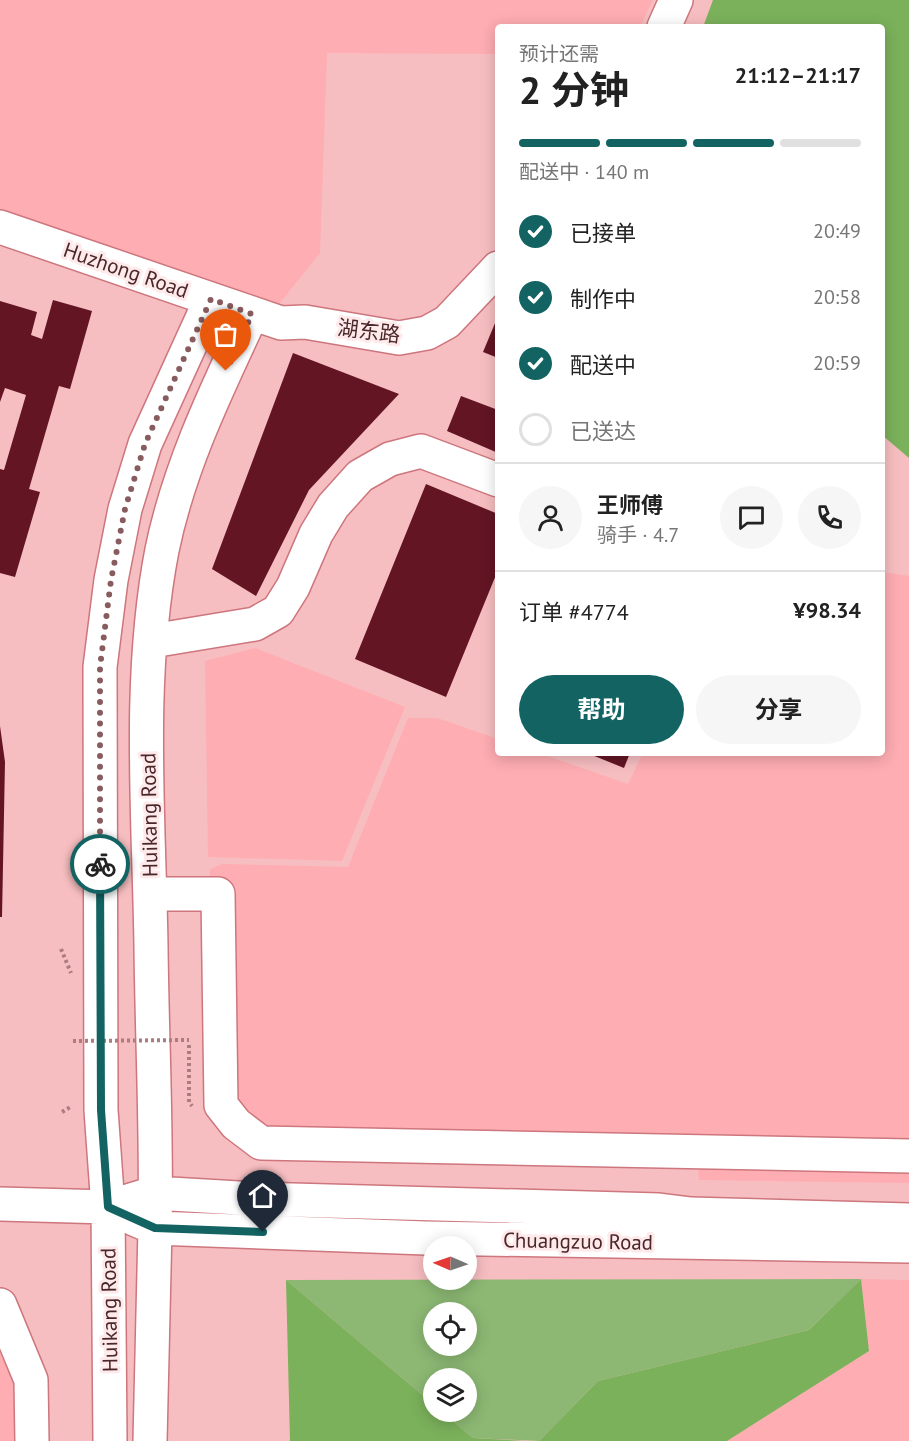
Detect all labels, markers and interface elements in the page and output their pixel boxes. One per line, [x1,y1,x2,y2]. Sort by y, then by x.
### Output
text: 预计还需 [519,41,599,67]
text: 21:12–21:17 [735,61,861,89]
text: 2 分钟 [519,64,629,115]
text: 配送中 · 140 m [519,159,649,185]
icon: check [519,215,552,248]
text: 20:49 [813,218,861,244]
text: 已接单 [570,219,636,247]
street label: Huzhong Road [60,236,192,304]
icon: check [519,281,552,314]
text: 20:58 [813,284,861,310]
text: 制作中 [570,285,636,313]
pin [200,309,251,371]
street label: 湖东路 [336,314,402,348]
icon: bag [209,318,242,351]
icon: check [519,347,552,380]
text: 20:59 [813,350,861,376]
text: 配送中 [570,351,636,379]
text: 已送达 [570,417,636,445]
button: person [519,486,582,549]
button: chat [720,486,783,549]
button: phone [798,486,861,549]
text: 王师傅 [597,491,663,519]
text: 骑手 · 4.7 [597,522,679,548]
text: ¥98.34 [793,596,861,624]
text: 订单 #4774 [519,598,629,626]
button: 帮助 [519,675,684,744]
button: 分享 [696,675,861,744]
street label: Huikang Road [134,753,164,877]
courier [70,834,130,894]
icon: bike [84,848,117,881]
pin [237,1170,288,1232]
icon: home [246,1179,279,1212]
street label: Chuangzuo Road [503,1226,653,1256]
north arrow [423,1236,477,1290]
map controls [423,1236,477,1422]
street label: Huikang Road [94,1248,124,1372]
button: locate [423,1302,477,1356]
button: layers [423,1368,477,1422]

